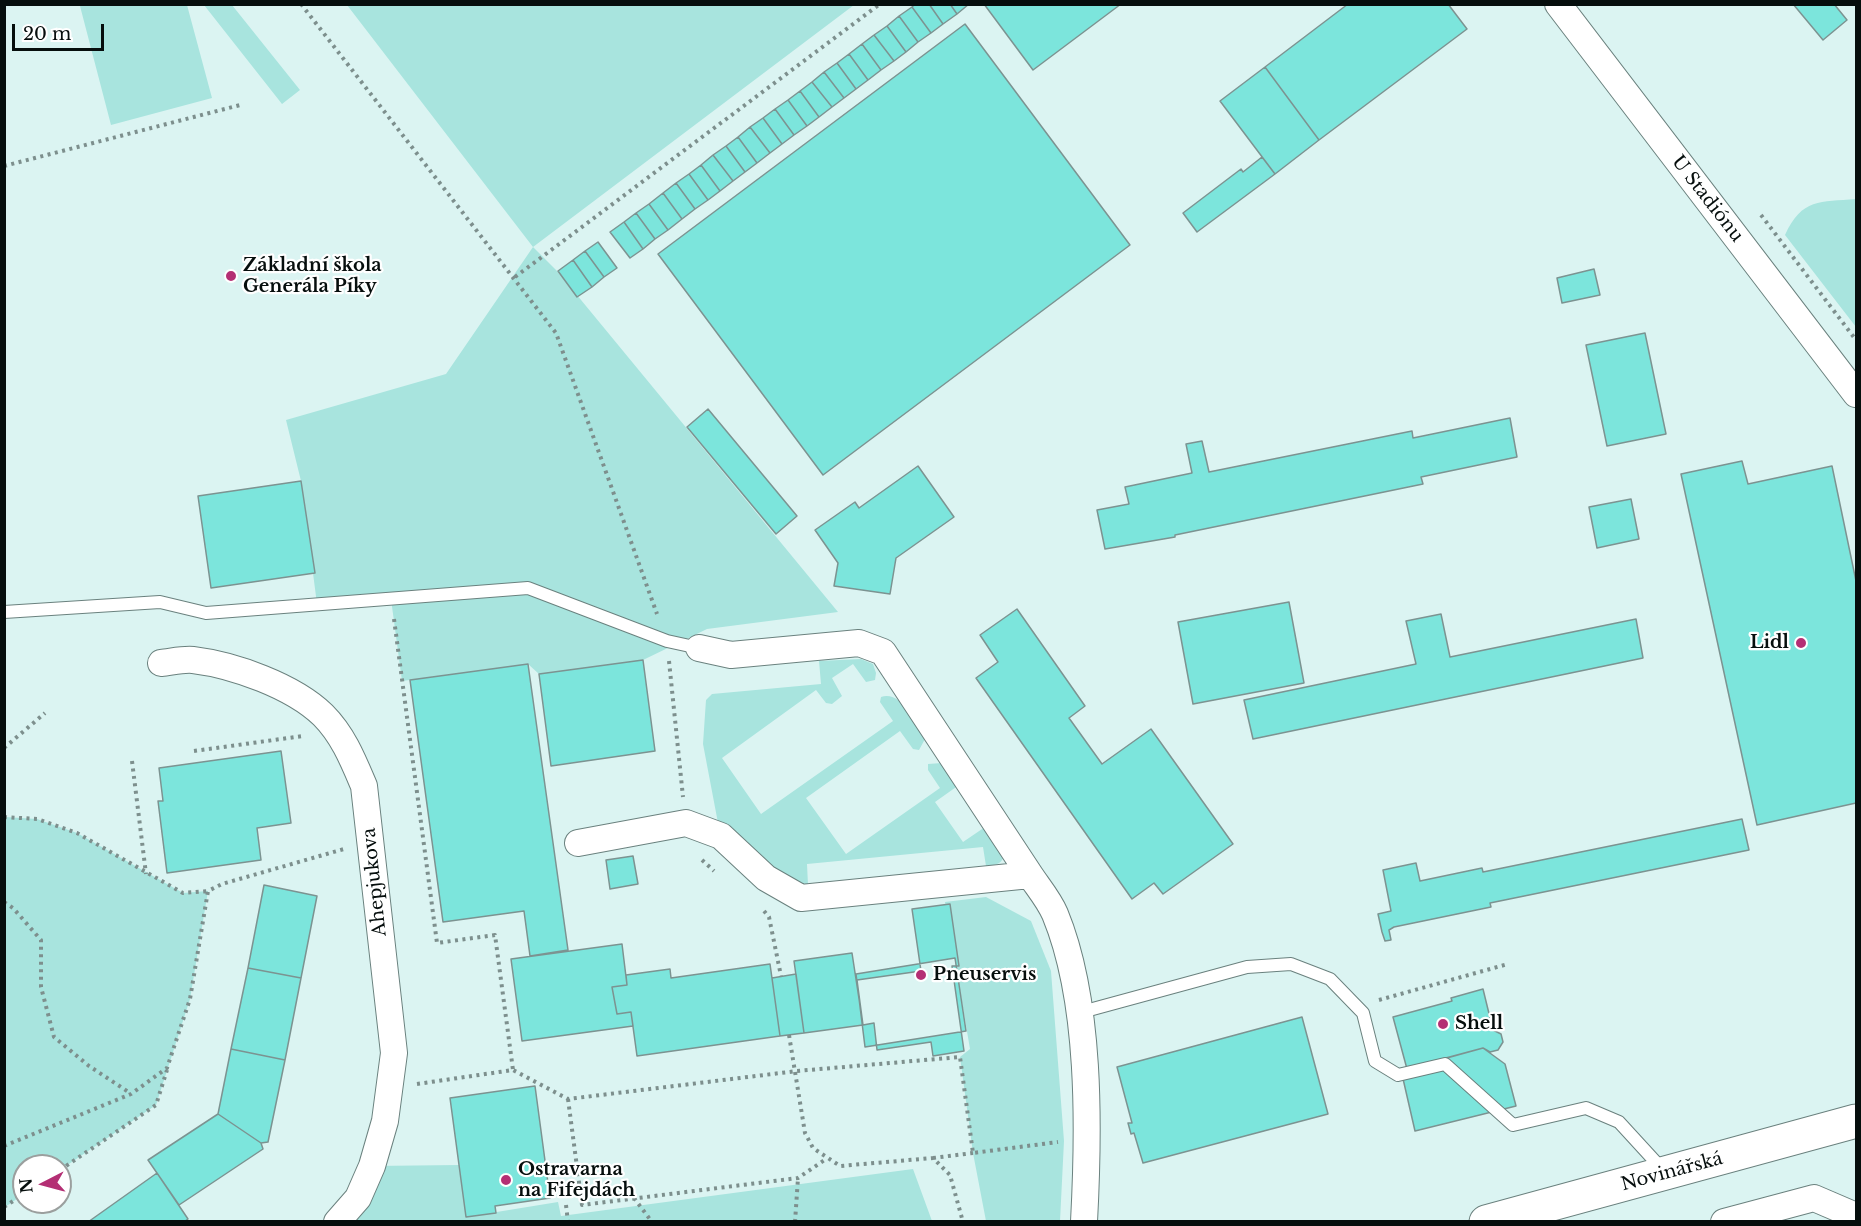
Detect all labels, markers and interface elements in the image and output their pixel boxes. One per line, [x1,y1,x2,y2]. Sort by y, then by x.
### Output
scale bar [15,12,106,50]
text: 20 m [23,23,71,45]
street label: U Stadiónu [1667,152,1747,246]
place label: Základní škola Generála Píky [243,255,382,298]
marker: Základní škola Generála Píky [224,269,238,283]
place label: Lidl [1750,632,1789,654]
marker: Lidl [1794,636,1808,650]
street label: Ahepjukova [359,827,391,937]
place label: Pneuservis [933,964,1036,986]
marker: Pneuservis [914,968,928,982]
place label: Shell [1455,1013,1503,1035]
marker: Shell [1436,1017,1450,1031]
street label: Novinářská [1619,1148,1725,1196]
north arrow [12,1154,72,1214]
place label: Ostravarna na Fifejdách [518,1159,635,1202]
marker: Ostravarna na Fifejdách [499,1173,513,1187]
text: N [15,1177,37,1194]

